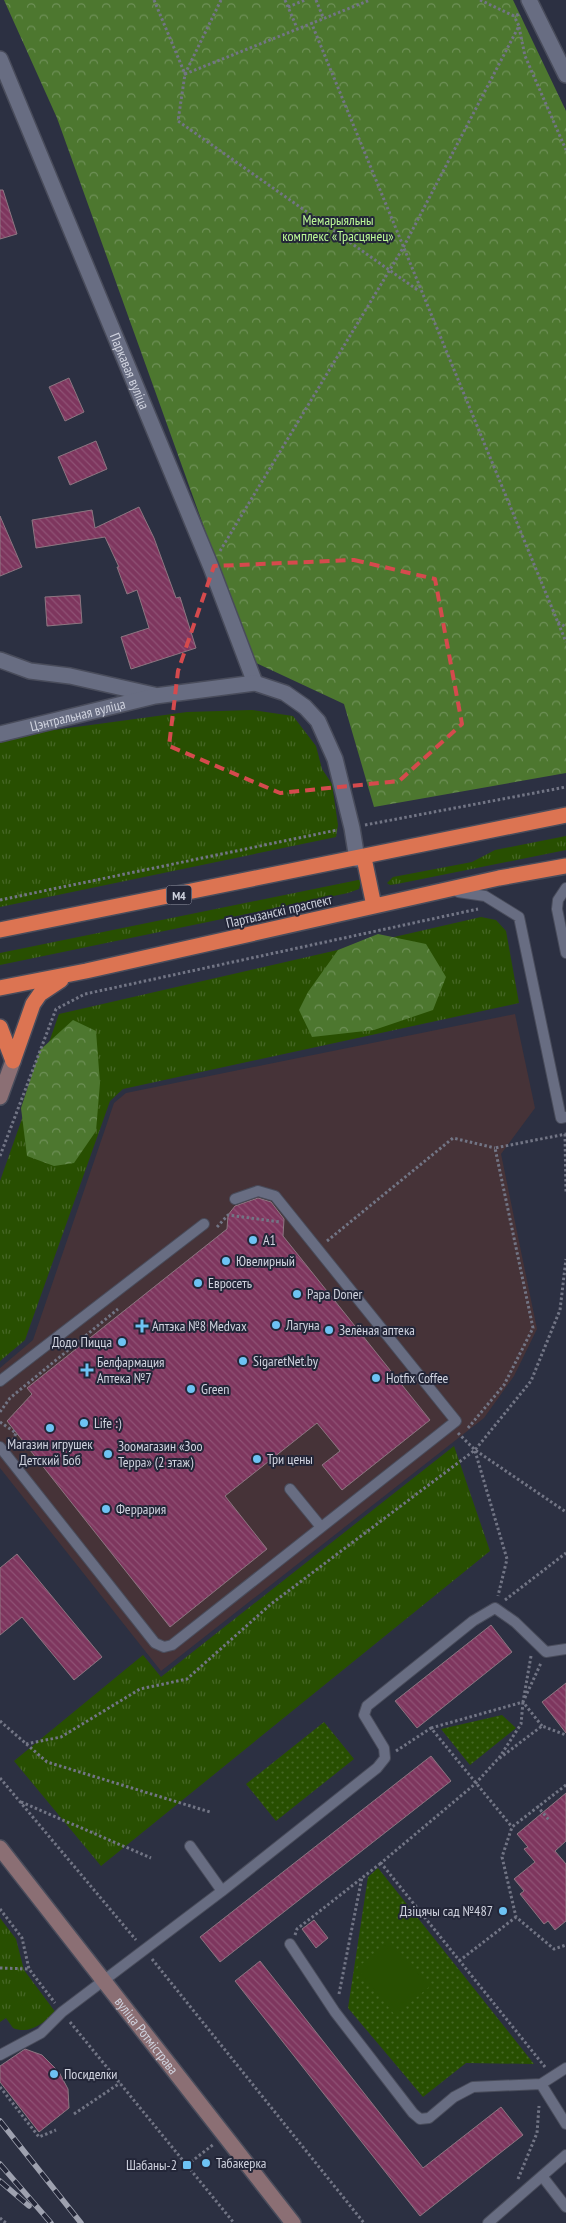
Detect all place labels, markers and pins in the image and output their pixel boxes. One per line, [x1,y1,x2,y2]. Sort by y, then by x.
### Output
place label: A1 [263,1231,276,1249]
marker: A1 [247,1234,259,1246]
place label: Ювелирный [236,1252,295,1270]
marker: Ювелирный [220,1255,232,1267]
place label: Евросеть [208,1274,252,1292]
marker: Евросеть [192,1277,204,1289]
place label: Papa Doner [307,1285,363,1303]
marker: Papa Doner [291,1288,303,1300]
place label: Лагуна [285,1316,320,1334]
place label: Аптэка №8 Medvax [152,1317,247,1335]
marker: Лагуна [270,1319,282,1331]
marker: Аптэка №8 Medvax [136,1320,148,1332]
place label: Зелёная аптека [339,1321,415,1339]
marker: Зелёная аптека [323,1324,335,1336]
place label: Додо Пицца [52,1333,112,1351]
marker: Додо Пицца [116,1336,128,1348]
place label: SigaretNet.by [253,1352,319,1370]
place label: Белфармация Аптека №7 [97,1353,165,1387]
marker: SigaretNet.by [237,1355,249,1367]
marker: Белфармация Аптека №7 [81,1364,93,1376]
place label: Hotfix Coffee [386,1369,449,1387]
marker: Hotfix Coffee [370,1372,382,1384]
place label: Green [201,1380,229,1398]
marker: Green [185,1383,197,1395]
place label: Life :) [94,1414,122,1432]
marker: Life :) [78,1417,90,1429]
marker: Магазин игрушек Детский Боб [44,1422,56,1434]
place label: Магазин игрушек Детский Боб [7,1435,93,1469]
place label: Зоомагазин «Зоо Терра» (2 этаж) [118,1437,203,1471]
marker: Зоомагазин «Зоо Терра» (2 этаж) [102,1448,114,1460]
place label: Три цены [267,1450,313,1468]
marker: Три цены [251,1453,263,1465]
place label: Феррария [116,1500,166,1518]
marker: Феррария [100,1503,112,1515]
place label: Дзіцячы сад №487 [400,1902,493,1920]
marker: Дзіцячы сад №487 [497,1905,509,1917]
place label: Посиделки [64,2065,118,2083]
marker: Посиделки [48,2068,60,2080]
place label: Табакерка [216,2154,266,2172]
place label: Шабаны-2 [126,2156,177,2174]
marker: Табакерка [200,2157,212,2169]
marker: Шабаны-2 [181,2159,193,2171]

